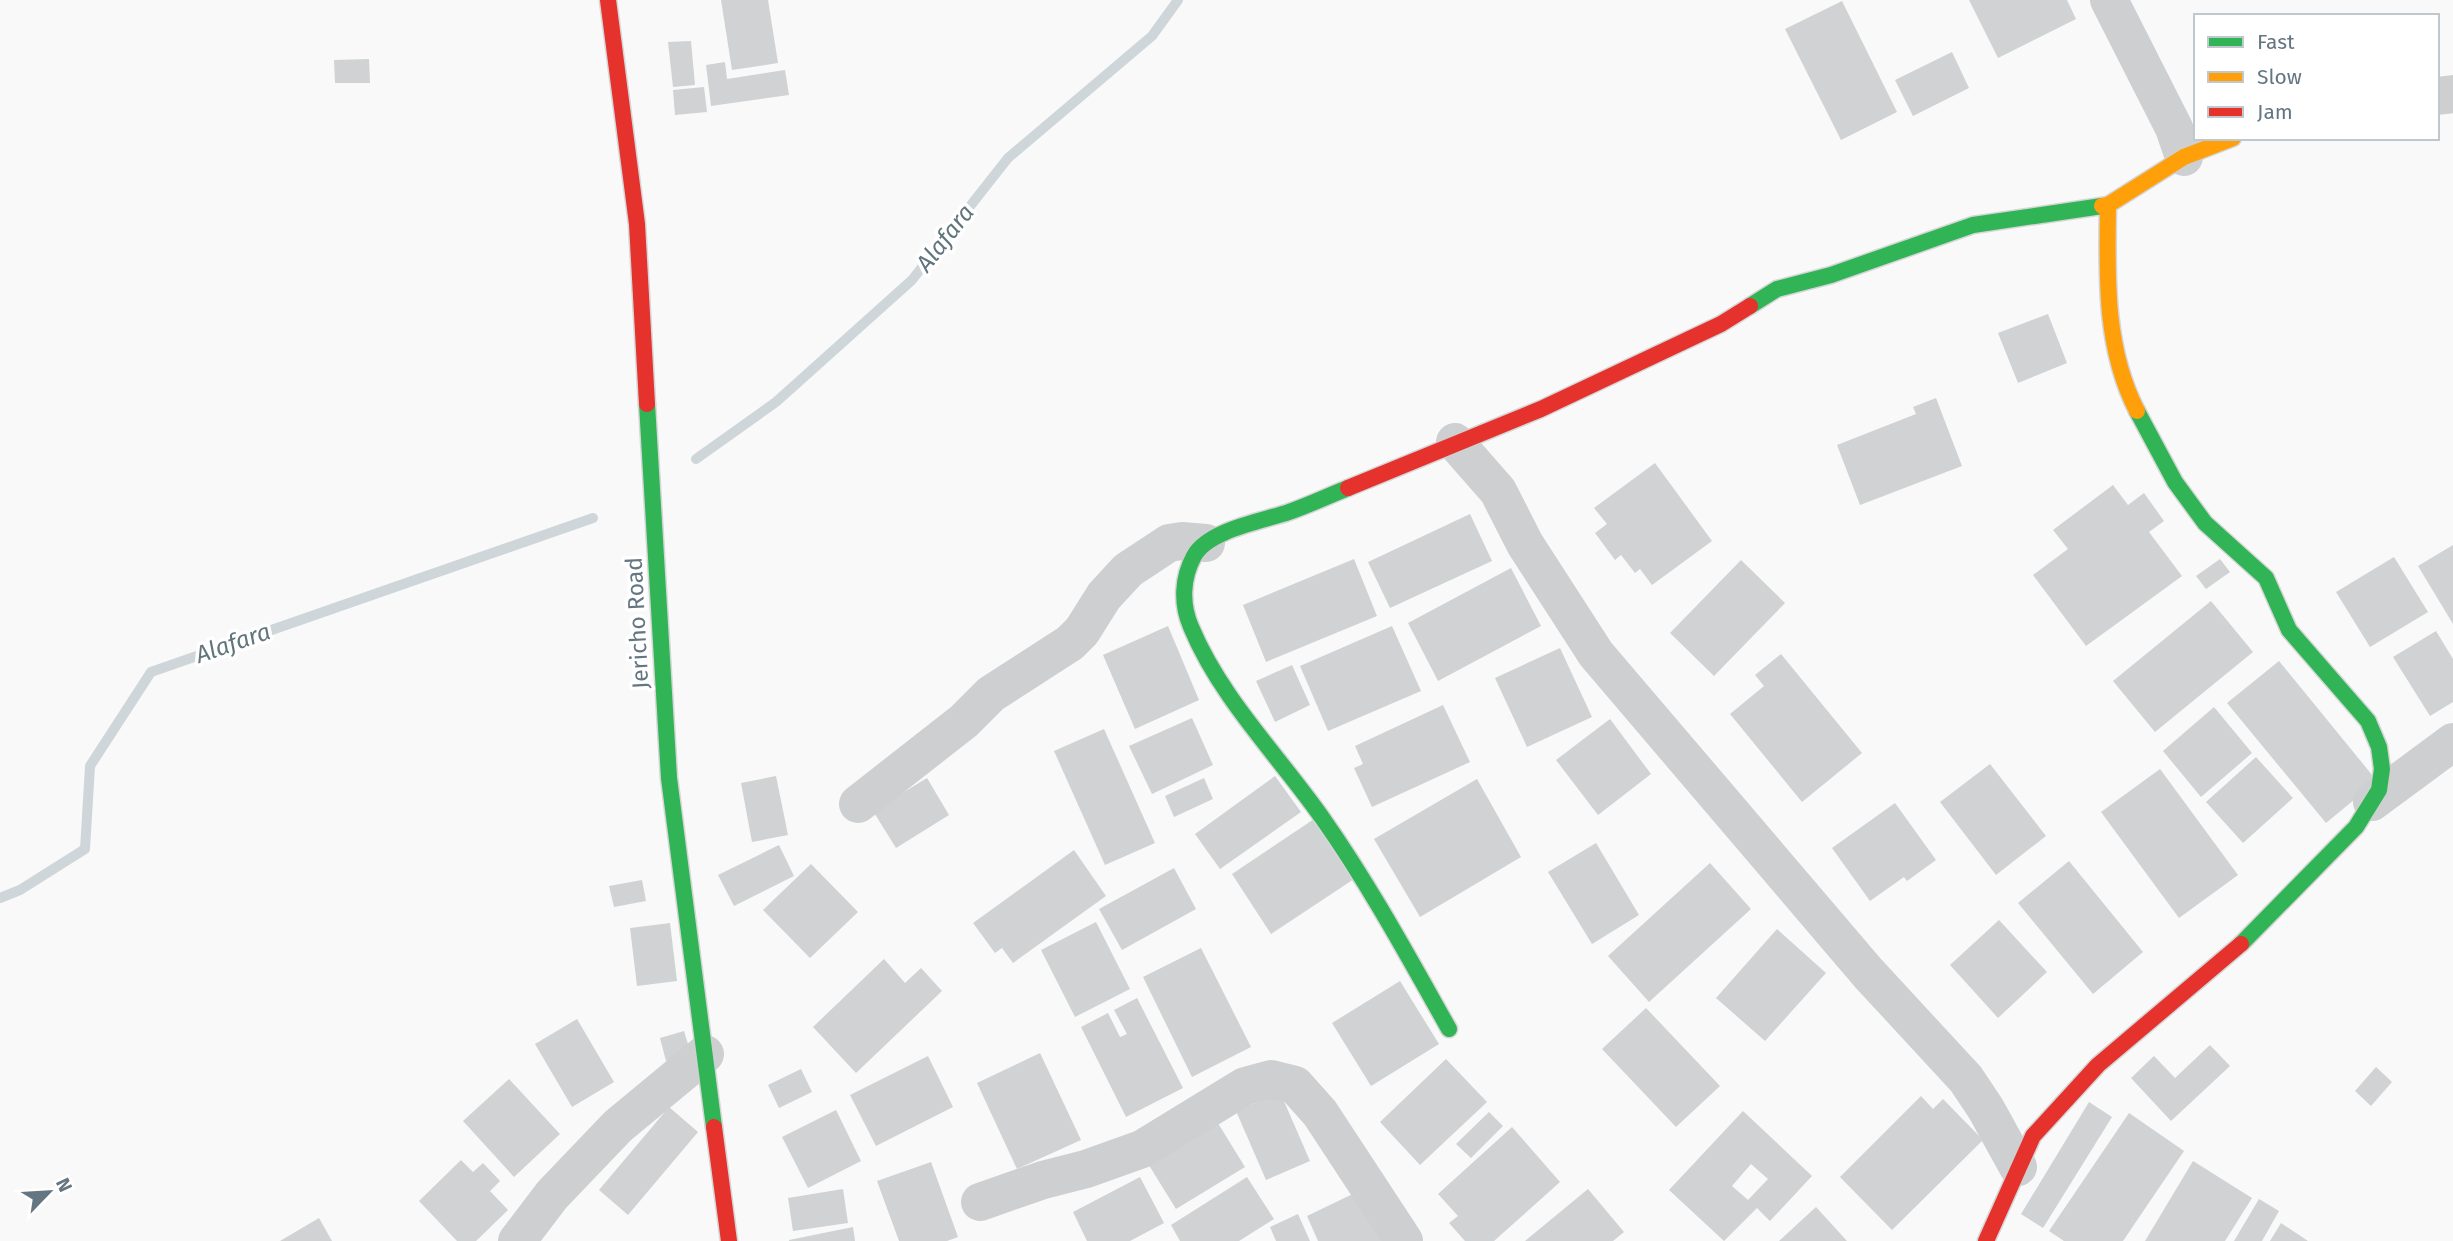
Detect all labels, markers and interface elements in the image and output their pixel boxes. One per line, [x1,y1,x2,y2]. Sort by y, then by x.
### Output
legend [2194,14,2439,140]
text: Fast [2257,29,2295,55]
text: Slow [2257,64,2302,90]
text: Jam [2257,99,2293,125]
water label: Alafara [910,199,980,278]
street label: Jericho Road [620,556,654,690]
water label: Alafara [191,617,274,669]
north arrow [14,1157,84,1227]
text: N [51,1174,77,1196]

